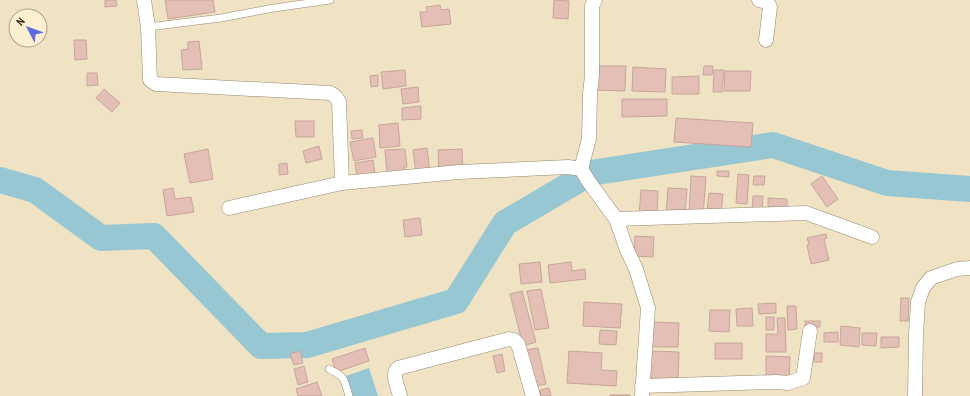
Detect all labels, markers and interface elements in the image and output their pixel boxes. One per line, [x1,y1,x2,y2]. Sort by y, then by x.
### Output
north arrow [8,8,48,48]
text: N [13,14,28,28]

